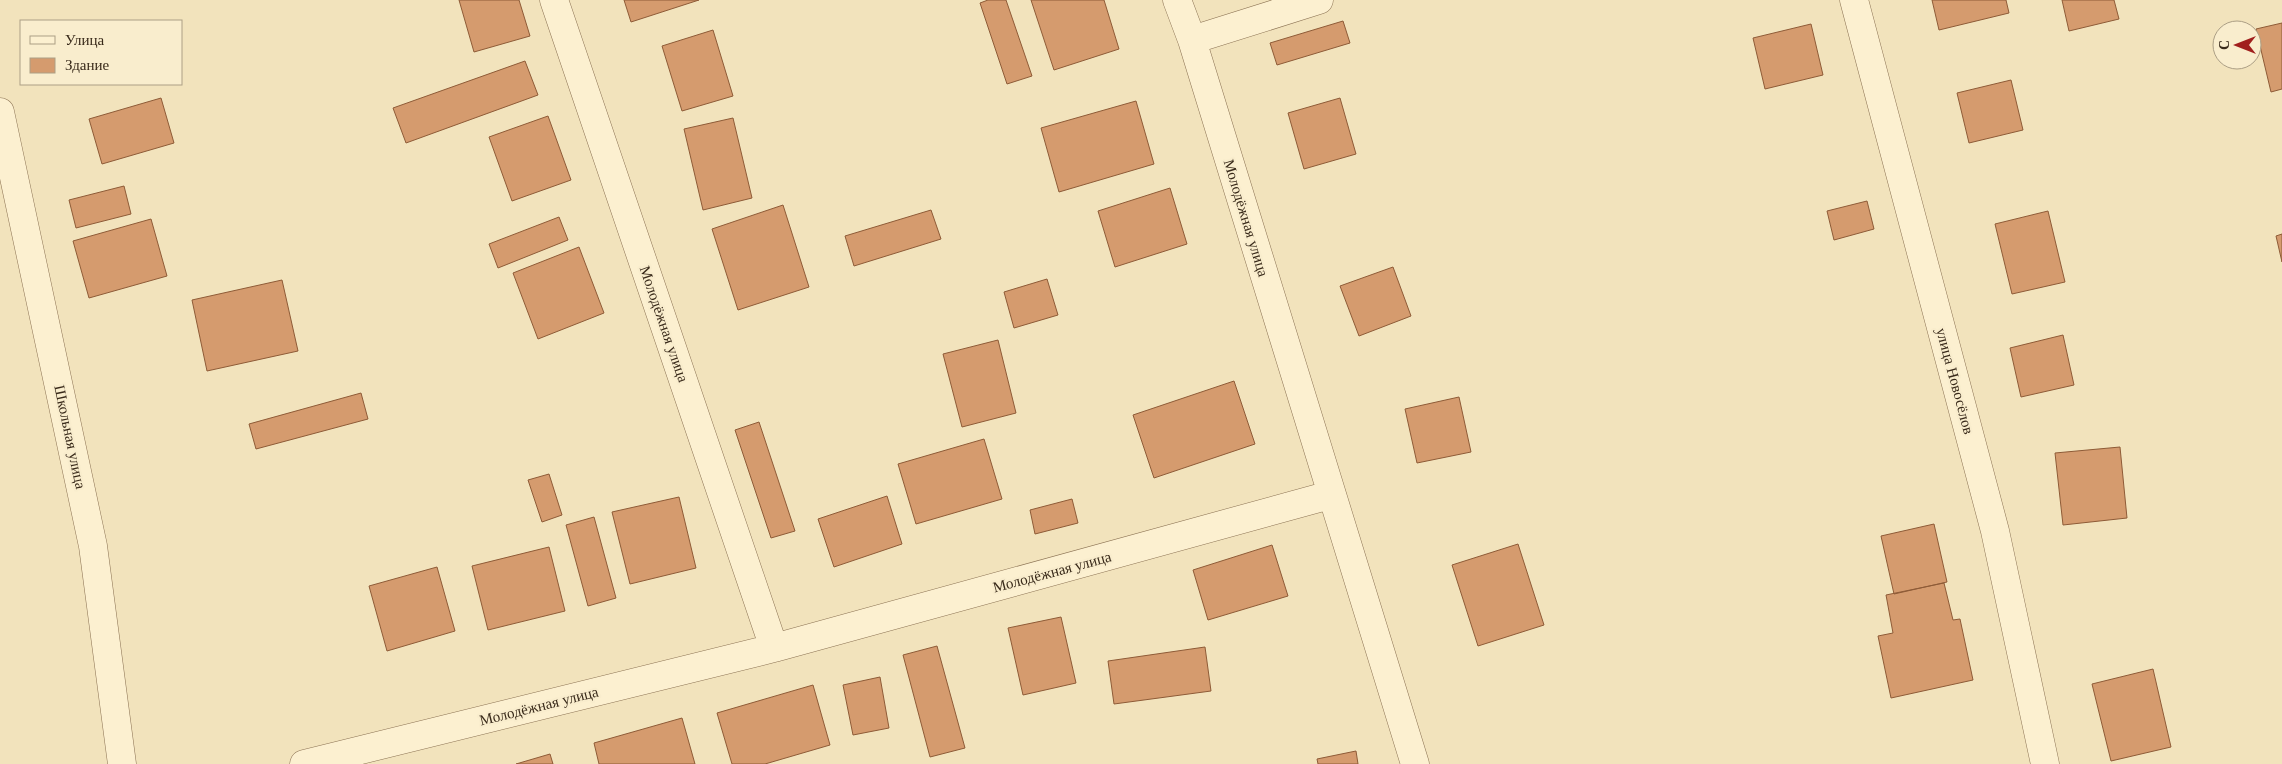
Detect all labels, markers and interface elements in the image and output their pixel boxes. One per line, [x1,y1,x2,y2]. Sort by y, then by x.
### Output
legend [20,20,182,85]
north arrow [2212,20,2262,70]
text: Улица [65,32,104,48]
text: С [2217,40,2232,50]
text: Здание [65,57,109,73]
street label: Молодёжная улица [1221,157,1272,279]
street label: Молодёжная улица [637,264,692,385]
street label: улица Новосёлов [1933,326,1977,436]
street label: Школьная улица [51,384,89,491]
street label: Молодёжная улица [991,548,1113,595]
street label: Молодёжная улица [478,683,600,729]

